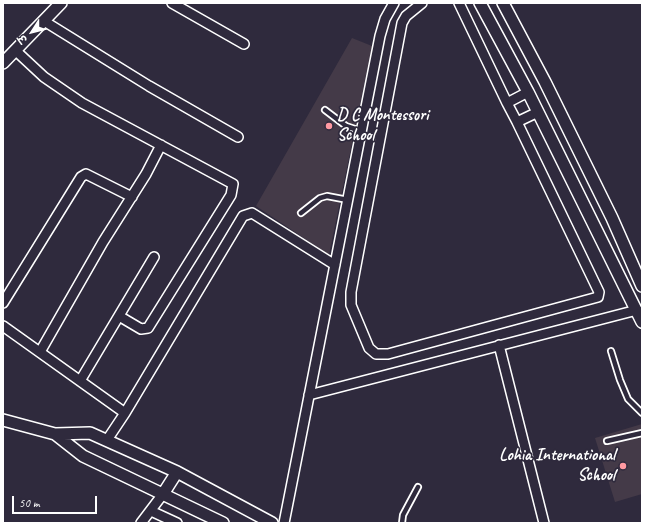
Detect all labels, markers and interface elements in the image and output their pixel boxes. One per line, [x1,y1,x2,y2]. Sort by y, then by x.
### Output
north arrow [12,12,52,52]
text: उ [14,32,30,46]
place label: D C Montessori School [337,106,428,146]
marker: D C Montessori School [324,121,334,131]
place label: Lohia International School [499,446,615,486]
marker: Lohia International School [618,461,628,471]
scale bar [14,488,99,514]
text: 50 m [19,495,39,511]

